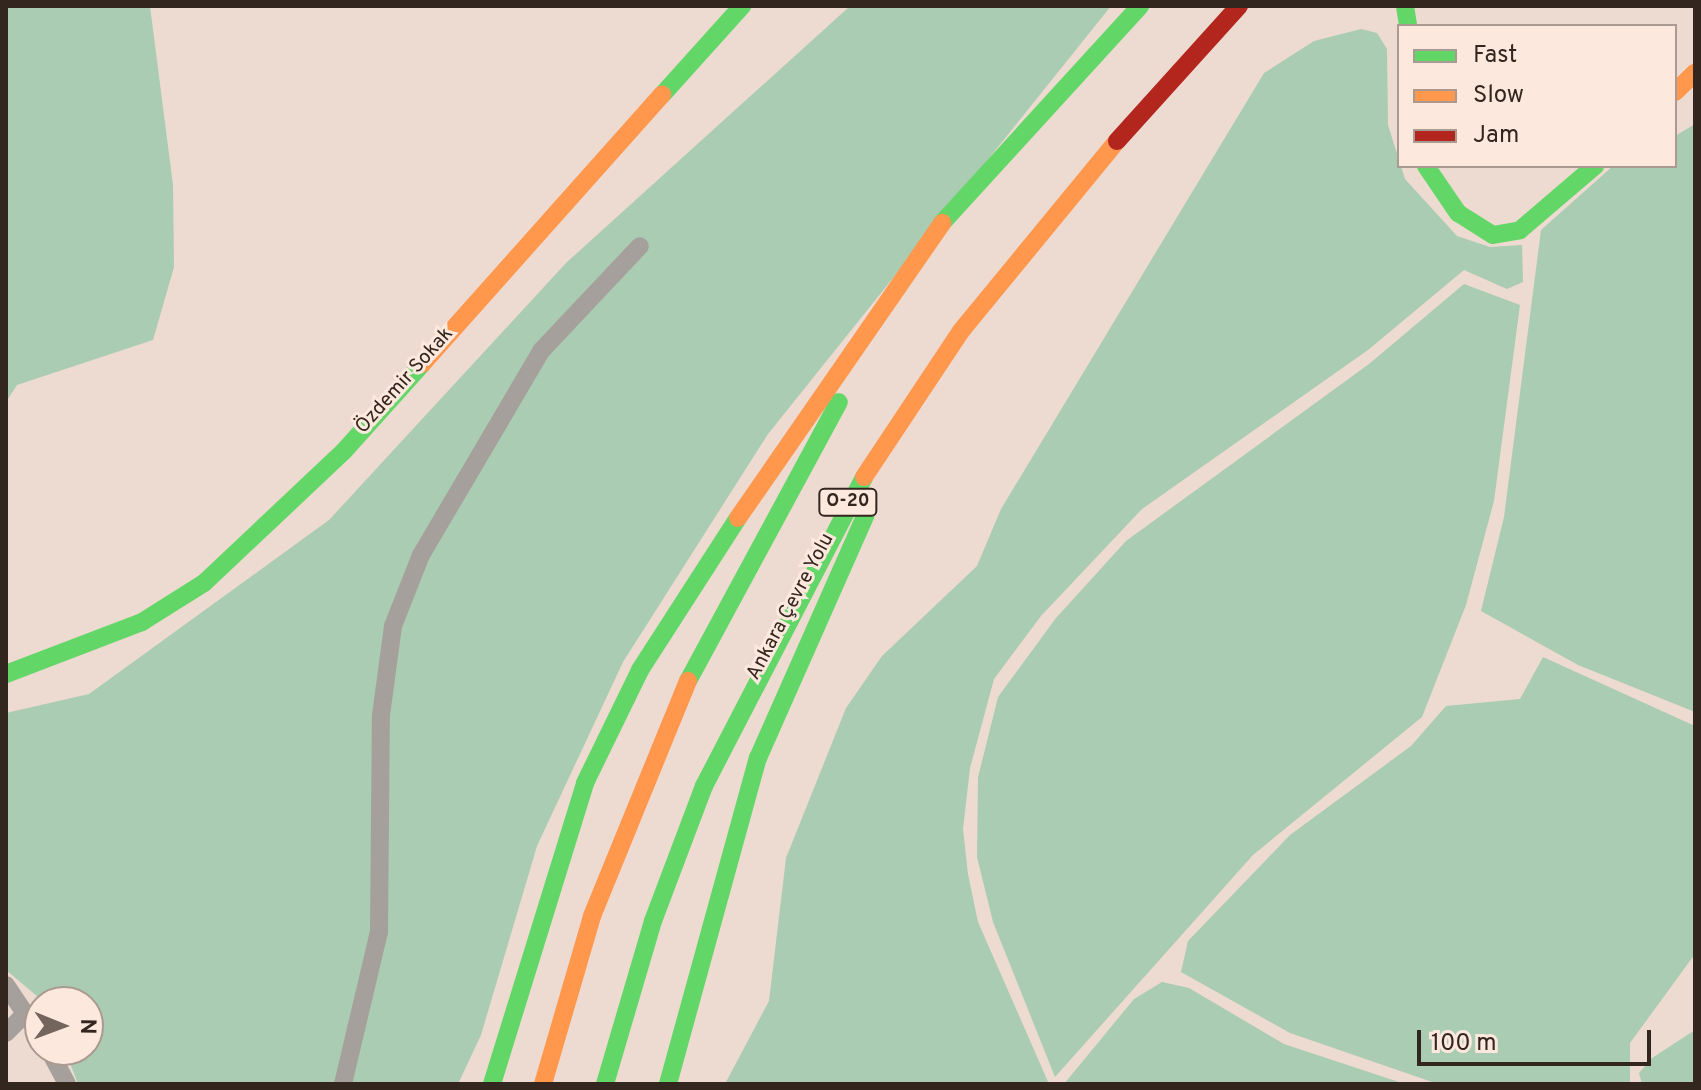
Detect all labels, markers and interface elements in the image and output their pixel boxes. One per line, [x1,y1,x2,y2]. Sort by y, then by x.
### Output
legend [1397,24,1677,168]
text: Fast [1473,41,1517,71]
text: Slow [1473,81,1524,111]
text: Jam [1473,121,1519,151]
street label: Özdemir Sokak [351,323,459,439]
road number: O-20 [818,488,878,516]
street label: Ankara Çevre Yolu [742,529,840,685]
north arrow [24,986,104,1066]
scale bar [1421,1014,1655,1064]
text: N [73,1018,100,1035]
text: 100 m [1431,1029,1497,1059]

